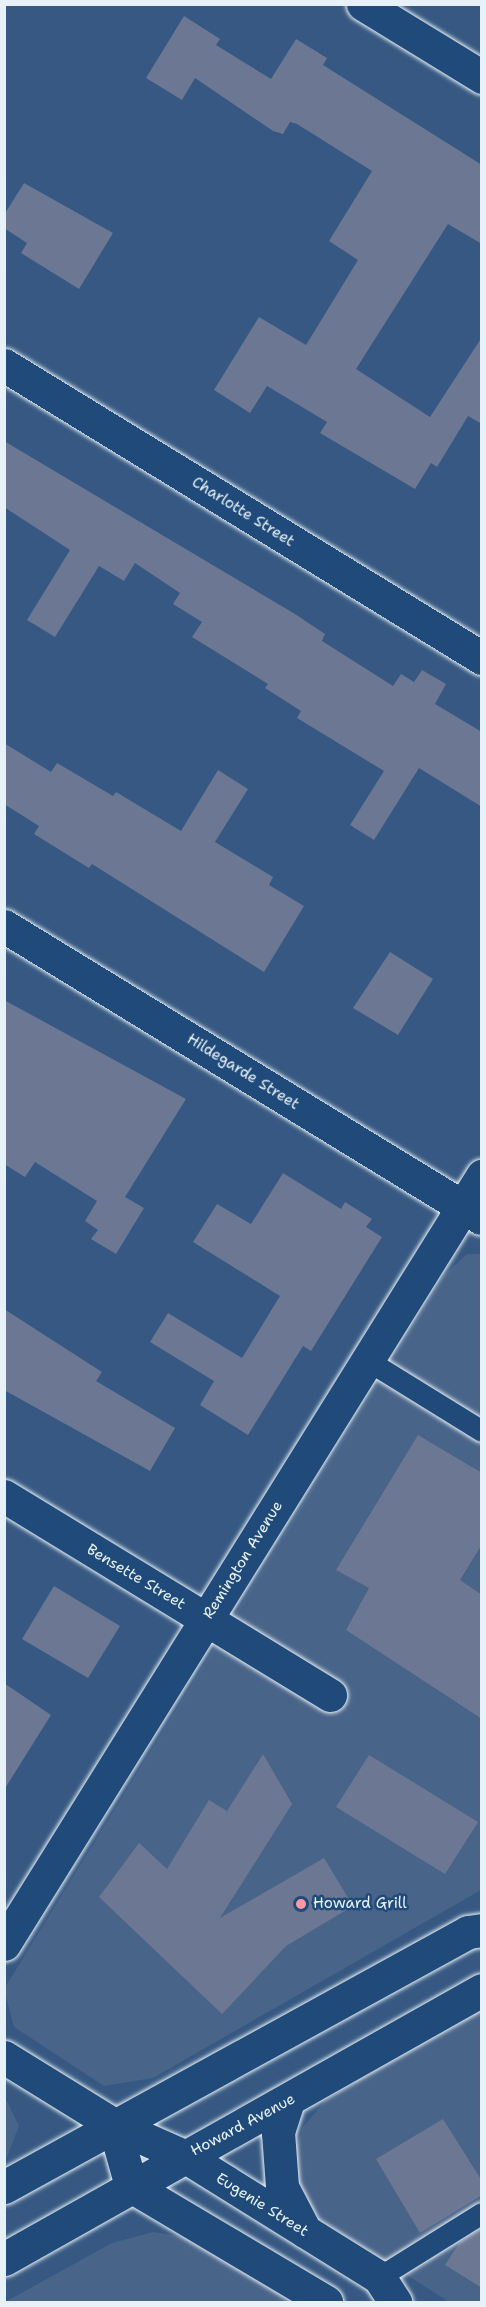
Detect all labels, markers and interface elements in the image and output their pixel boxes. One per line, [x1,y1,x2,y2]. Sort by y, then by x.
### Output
street label: Charlotte Street [188,473,298,551]
street label: Hildegarde Street [184,1030,302,1114]
street label: Remington Avenue [199,1498,287,1622]
street label: Bensette Street [83,1541,189,1613]
place label: Howard Grill [313,1895,407,1913]
marker: Howard Grill [294,1897,308,1911]
street label: Howard Avenue [188,2090,298,2160]
street label: Eugenie Street [212,2169,312,2241]

